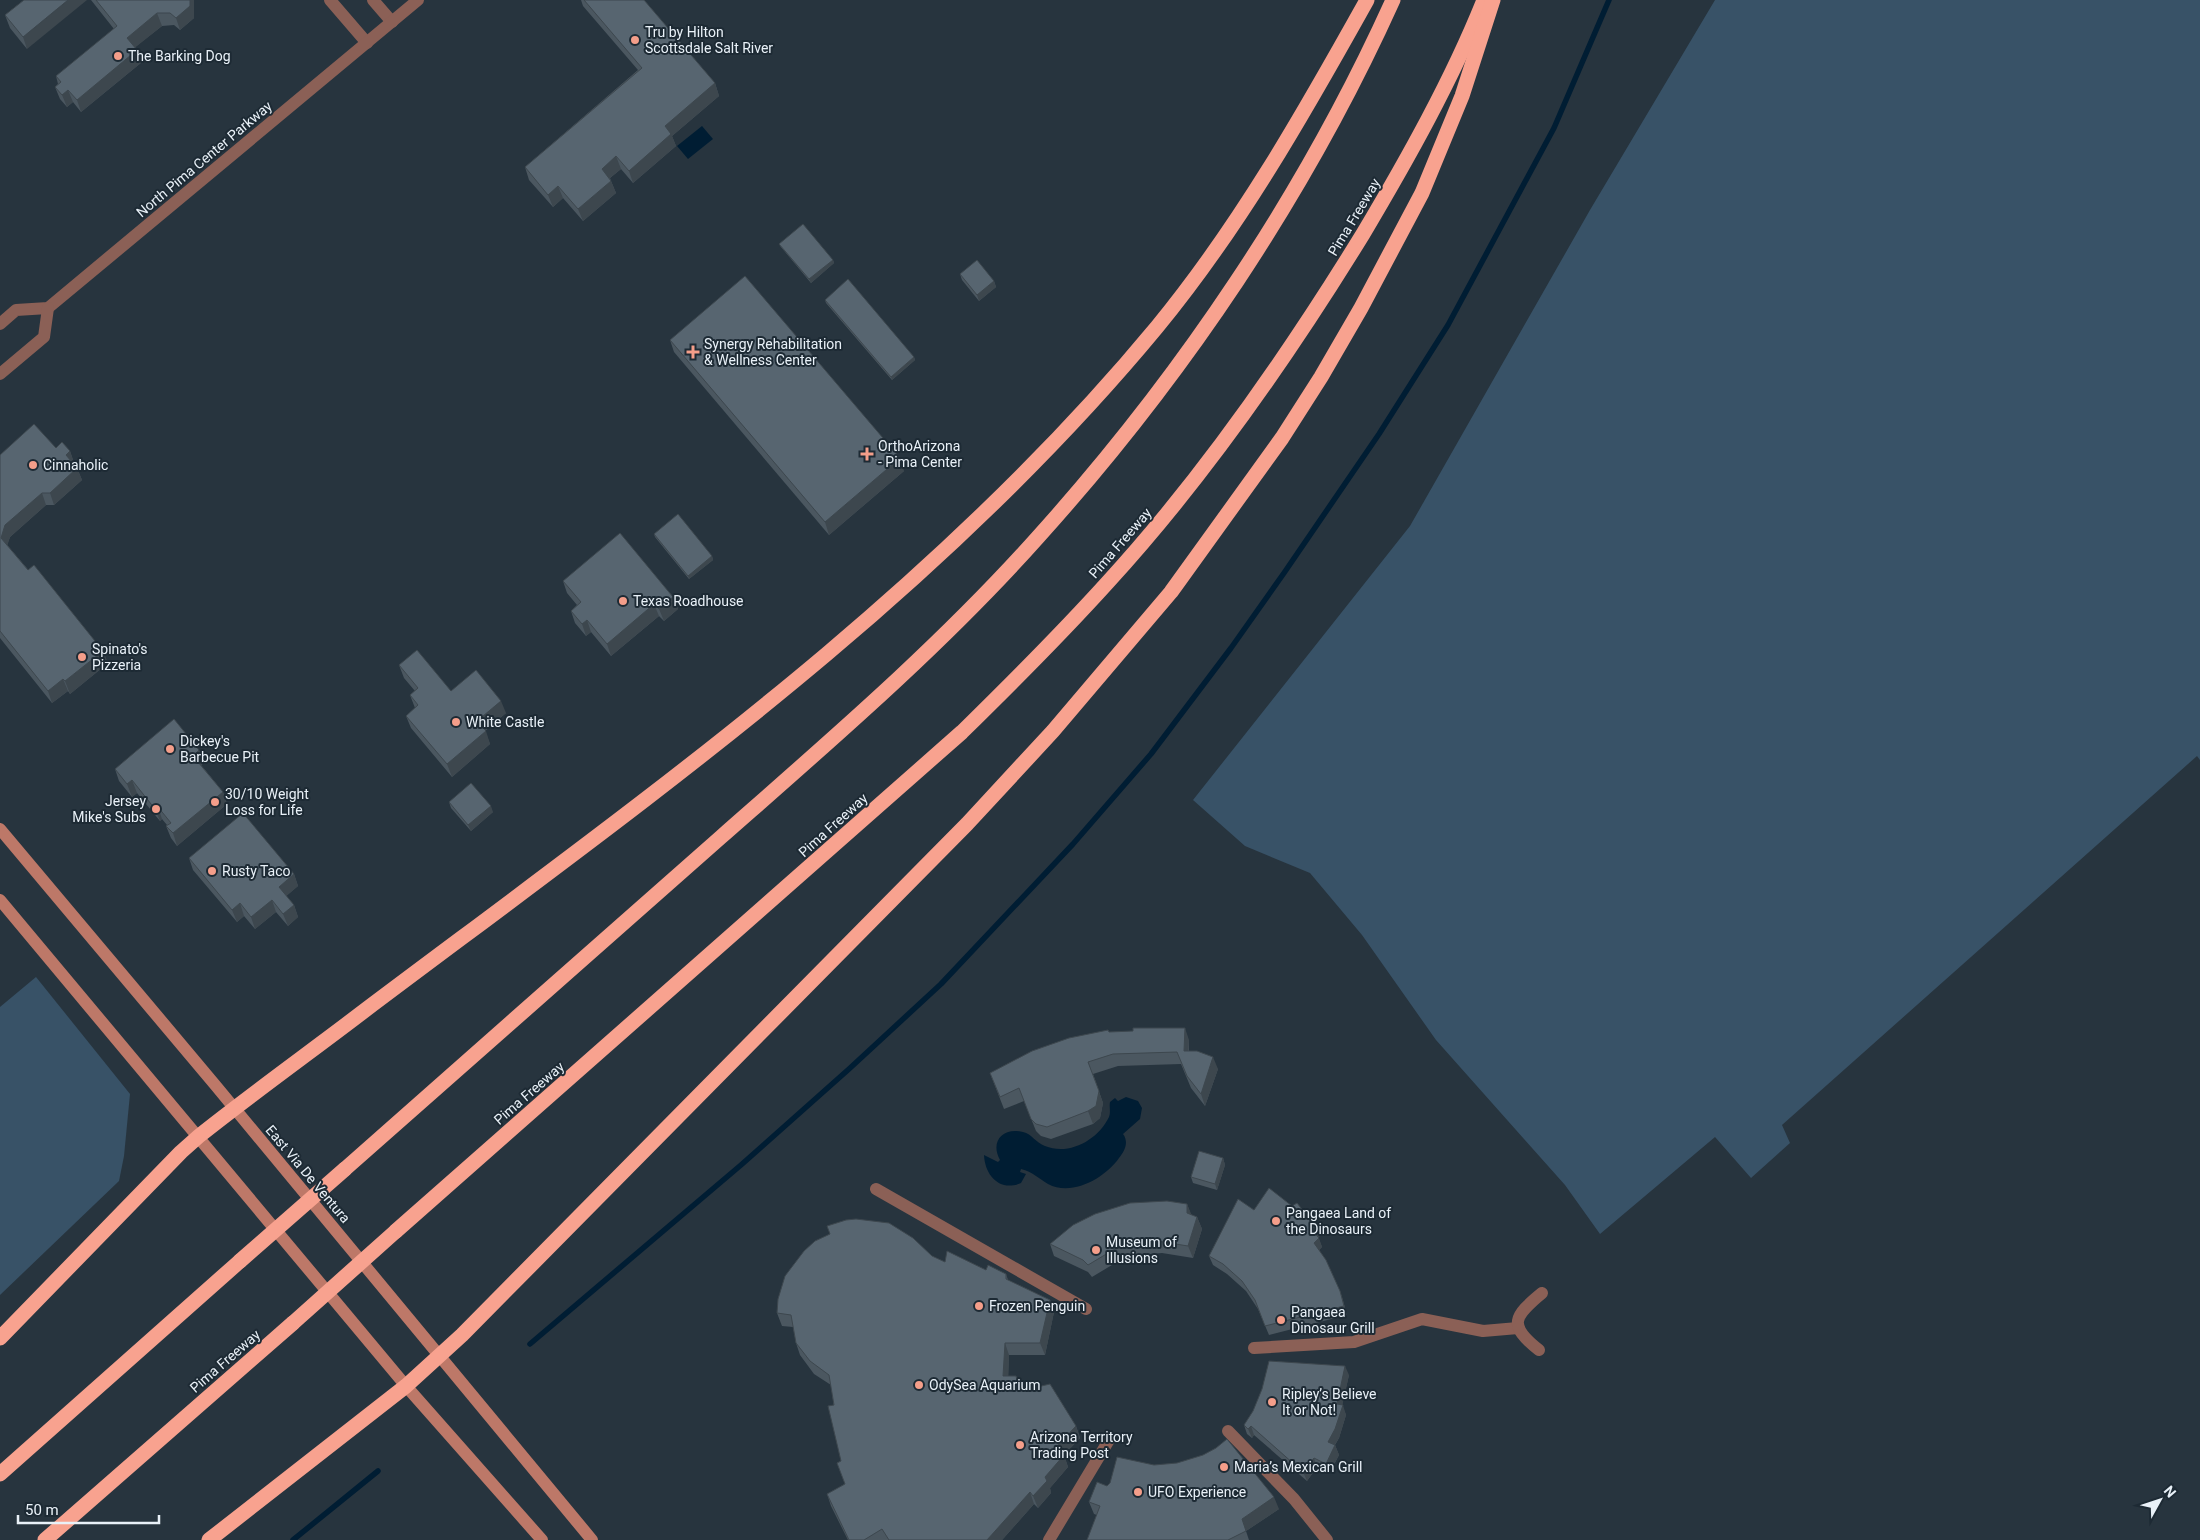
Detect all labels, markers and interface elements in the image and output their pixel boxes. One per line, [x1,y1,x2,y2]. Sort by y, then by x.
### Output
place label: Tru by Hilton Scottsdale Salt River [645,24,773,56]
marker: Tru by Hilton Scottsdale Salt River [629,34,641,46]
place label: The Barking Dog [128,48,231,64]
marker: The Barking Dog [112,50,124,62]
street label: North Pima Center Parkway [133,97,275,220]
street label: Pima Freeway [1325,175,1384,259]
place label: Synergy Rehabilitation & Wellness Center [704,336,842,368]
marker: Synergy Rehabilitation & Wellness Center [686,345,700,359]
place label: OrthoArizona - Pima Center [878,438,962,470]
marker: OrthoArizona - Pima Center [860,447,874,461]
place label: Cinnaholic [43,457,108,473]
marker: Cinnaholic [27,459,39,471]
street label: Pima Freeway [1085,505,1155,581]
place label: Texas Roadhouse [633,593,744,609]
marker: Texas Roadhouse [617,595,629,607]
place label: Spinato's Pizzeria [92,641,148,673]
marker: Spinato's Pizzeria [76,651,88,663]
place label: White Castle [466,714,544,730]
marker: White Castle [450,716,462,728]
place label: Dickey's Barbecue Pit [180,733,260,765]
marker: Dickey's Barbecue Pit [164,743,176,755]
place label: 30/10 Weight Loss for Life [225,786,309,818]
street label: Pima Freeway [795,790,871,860]
place label: Jersey Mike's Subs [72,793,146,825]
marker: 30/10 Weight Loss for Life [209,796,221,808]
marker: Jersey Mike's Subs [150,803,162,815]
place label: Rusty Taco [222,863,290,879]
marker: Rusty Taco [206,865,218,877]
street label: Pima Freeway [491,1058,567,1128]
street label: East Via De Ventura [263,1122,353,1226]
place label: Pangaea Land of the Dinosaurs [1286,1205,1391,1237]
marker: Pangaea Land of the Dinosaurs [1270,1215,1282,1227]
place label: Museum of Illusions [1106,1234,1177,1266]
marker: Museum of Illusions [1090,1244,1102,1256]
place label: Frozen Penguin [989,1298,1085,1314]
marker: Frozen Penguin [973,1300,985,1312]
place label: Pangaea Dinosaur Grill [1291,1304,1375,1336]
marker: Pangaea Dinosaur Grill [1275,1314,1287,1326]
street label: Pima Freeway [187,1326,263,1396]
place label: OdySea Aquarium [929,1377,1041,1393]
marker: OdySea Aquarium [913,1379,925,1391]
place label: Ripley’s Believe It or Not! [1282,1386,1377,1418]
marker: Ripley’s Believe It or Not! [1266,1396,1278,1408]
place label: Arizona Territory Trading Post [1030,1429,1133,1461]
marker: Arizona Territory Trading Post [1014,1439,1026,1451]
place label: Maria’s Mexican Grill [1234,1459,1363,1475]
marker: Maria’s Mexican Grill [1218,1461,1230,1473]
north arrow [2135,1475,2185,1525]
text: N [2161,1483,2179,1501]
place label: UFO Experience [1148,1484,1246,1500]
marker: UFO Experience [1132,1486,1144,1498]
scale bar [18,1492,159,1524]
text: 50 m [25,1501,59,1519]

